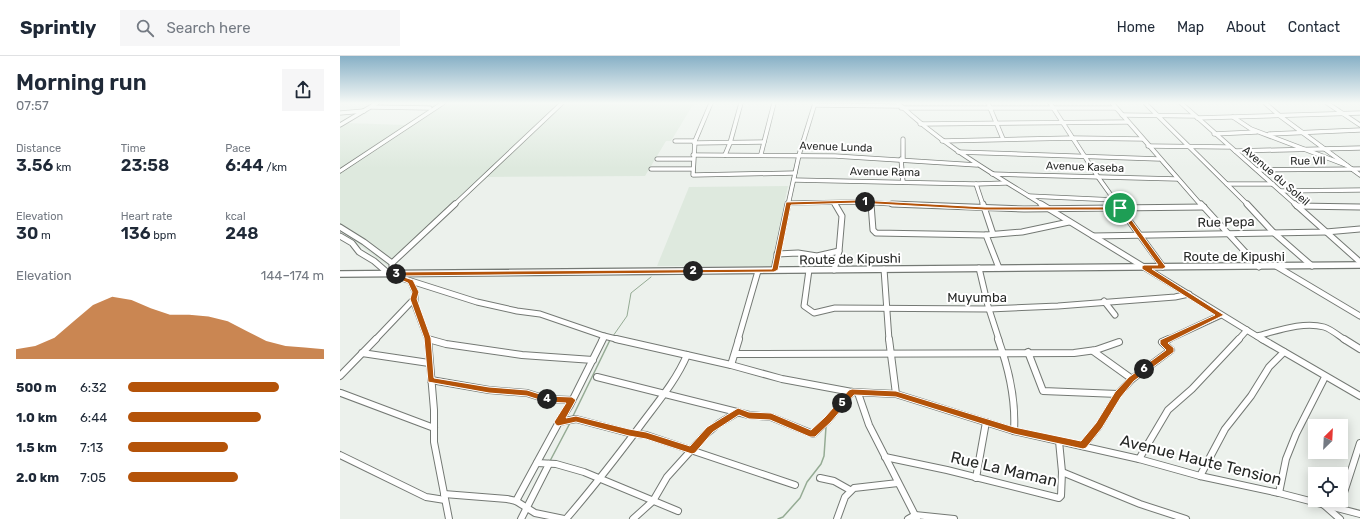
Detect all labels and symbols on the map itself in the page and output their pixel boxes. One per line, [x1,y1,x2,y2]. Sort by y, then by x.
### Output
street label: Avenue Lunda [799,139,873,155]
street label: Avenue du Soleil [1240,143,1312,209]
street label: Rue VII [1290,154,1326,168]
street label: Avenue Kaseba [1046,159,1124,175]
street label: Avenue Rama [850,165,920,179]
pin [1103,191,1137,225]
pin: 1 [855,192,875,212]
street label: Rue Pepa [1197,214,1255,230]
street label: Route de Kipushi [1183,249,1285,264]
street label: Route de Kipushi [799,251,901,267]
pin: 2 [683,261,703,281]
pin: 3 [386,264,406,284]
street label: Muyumba [947,290,1007,305]
pin: 6 [1134,359,1154,379]
pin: 4 [537,389,557,409]
pin: 5 [832,393,852,413]
north arrow [1308,419,1348,459]
street label: Avenue Haute Tension [1118,431,1284,489]
street label: Rue La Maman [949,447,1059,491]

